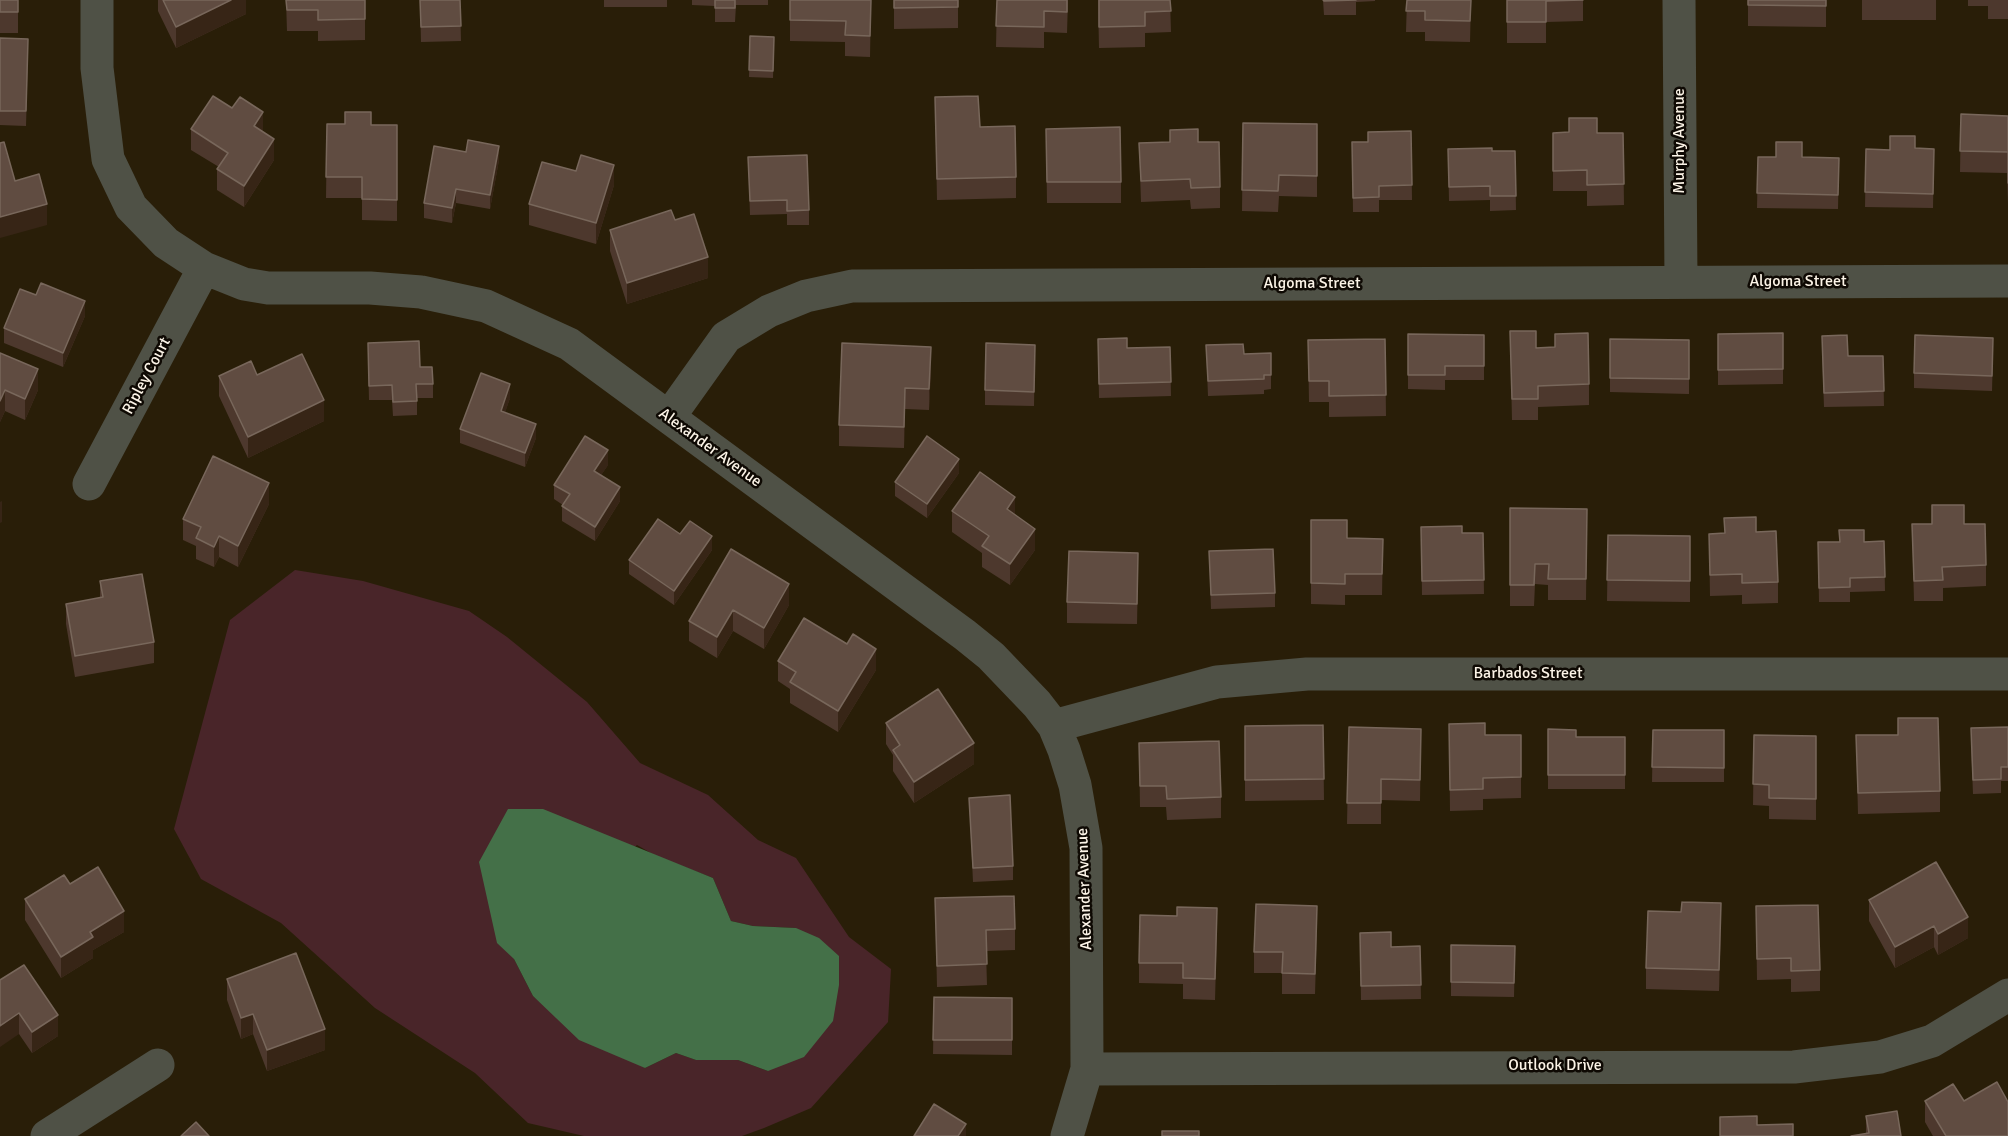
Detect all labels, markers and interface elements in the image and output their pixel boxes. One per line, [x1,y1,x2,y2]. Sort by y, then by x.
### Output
street label: Murphy Avenue [1670,88,1690,194]
street label: Algoma Street [1749,272,1847,292]
street label: Algoma Street [1263,274,1361,294]
street label: Ripley Court [119,334,175,418]
street label: Alexander Avenue [655,404,765,492]
street label: Barbados Street [1473,664,1583,684]
street label: Alexander Avenue [1073,828,1097,950]
street label: Outlook Drive [1508,1056,1602,1076]

